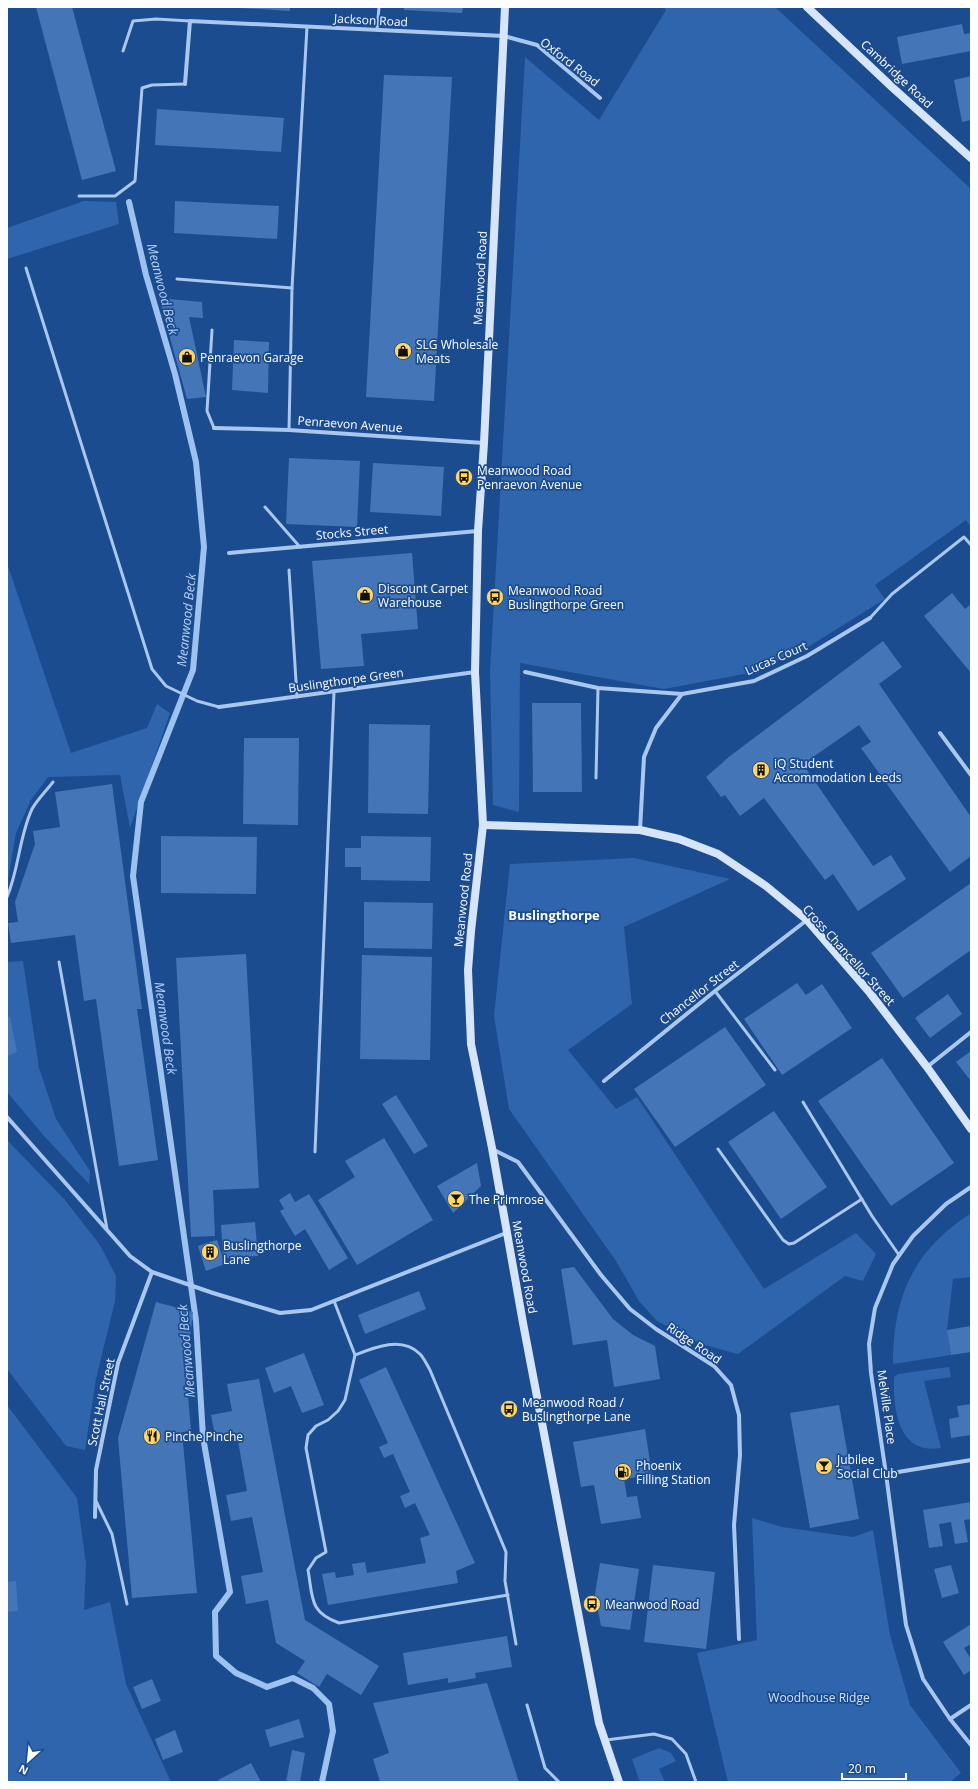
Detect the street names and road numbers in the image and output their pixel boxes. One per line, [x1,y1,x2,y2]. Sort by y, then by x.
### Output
street label: Jackson Road [333,10,408,30]
street label: Oxford Road [537,33,603,91]
street label: Cambridge Road [857,36,937,112]
street label: Meanwood Road [469,230,491,326]
street label: Penraevon Avenue [297,412,403,436]
street label: Stocks Street [315,520,389,544]
street label: Lucas Court [742,637,810,679]
street label: Buslingthorpe Green [287,663,405,697]
street label: Meanwood Road [450,852,476,948]
street label: Cross Chancellor Street [799,901,899,1009]
street label: Chancellor Street [656,956,742,1028]
street label: Meanwood Road [508,1219,542,1315]
street label: Ridge Road [663,1318,725,1368]
street label: Scott Hall Street [83,1356,119,1448]
street label: Melville Place [873,1369,901,1446]

